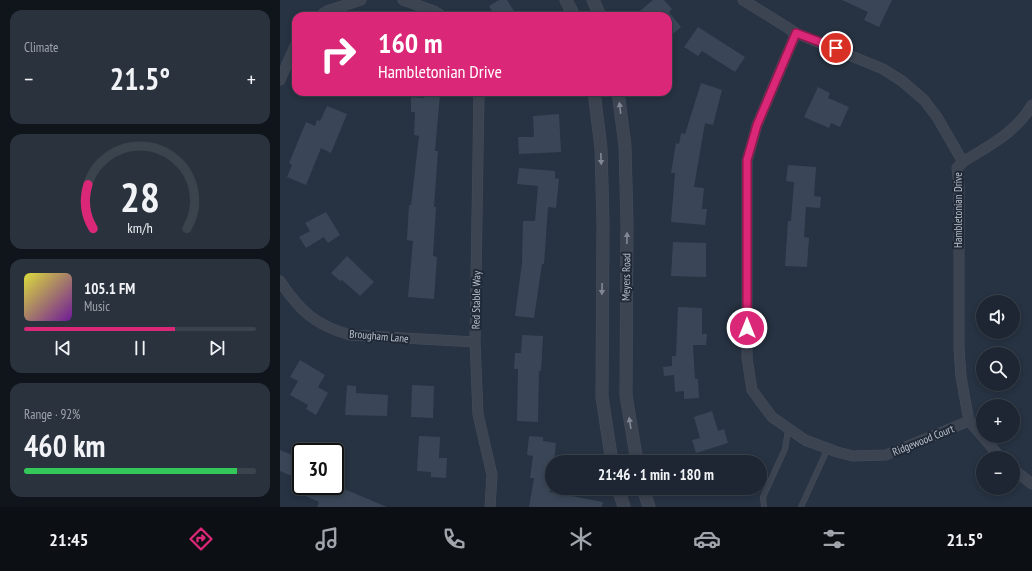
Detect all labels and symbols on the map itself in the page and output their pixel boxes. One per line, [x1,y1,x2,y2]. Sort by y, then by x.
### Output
pin [819,31,853,65]
one-way arrow [617,102,623,114]
one-way arrow [598,153,604,166]
street label: Hambletonian Drive [951,172,965,248]
one-way arrow [624,231,630,244]
street label: Meyers Road [619,253,633,301]
street label: Red Stable Way [468,270,484,329]
one-way arrow [599,283,605,296]
position arrow [726,307,768,349]
street label: Brougham Lane [349,326,410,346]
one-way arrow [627,417,633,430]
street label: Ridgewood Court [890,421,956,459]
speed limit sign: 30 [292,443,344,495]

